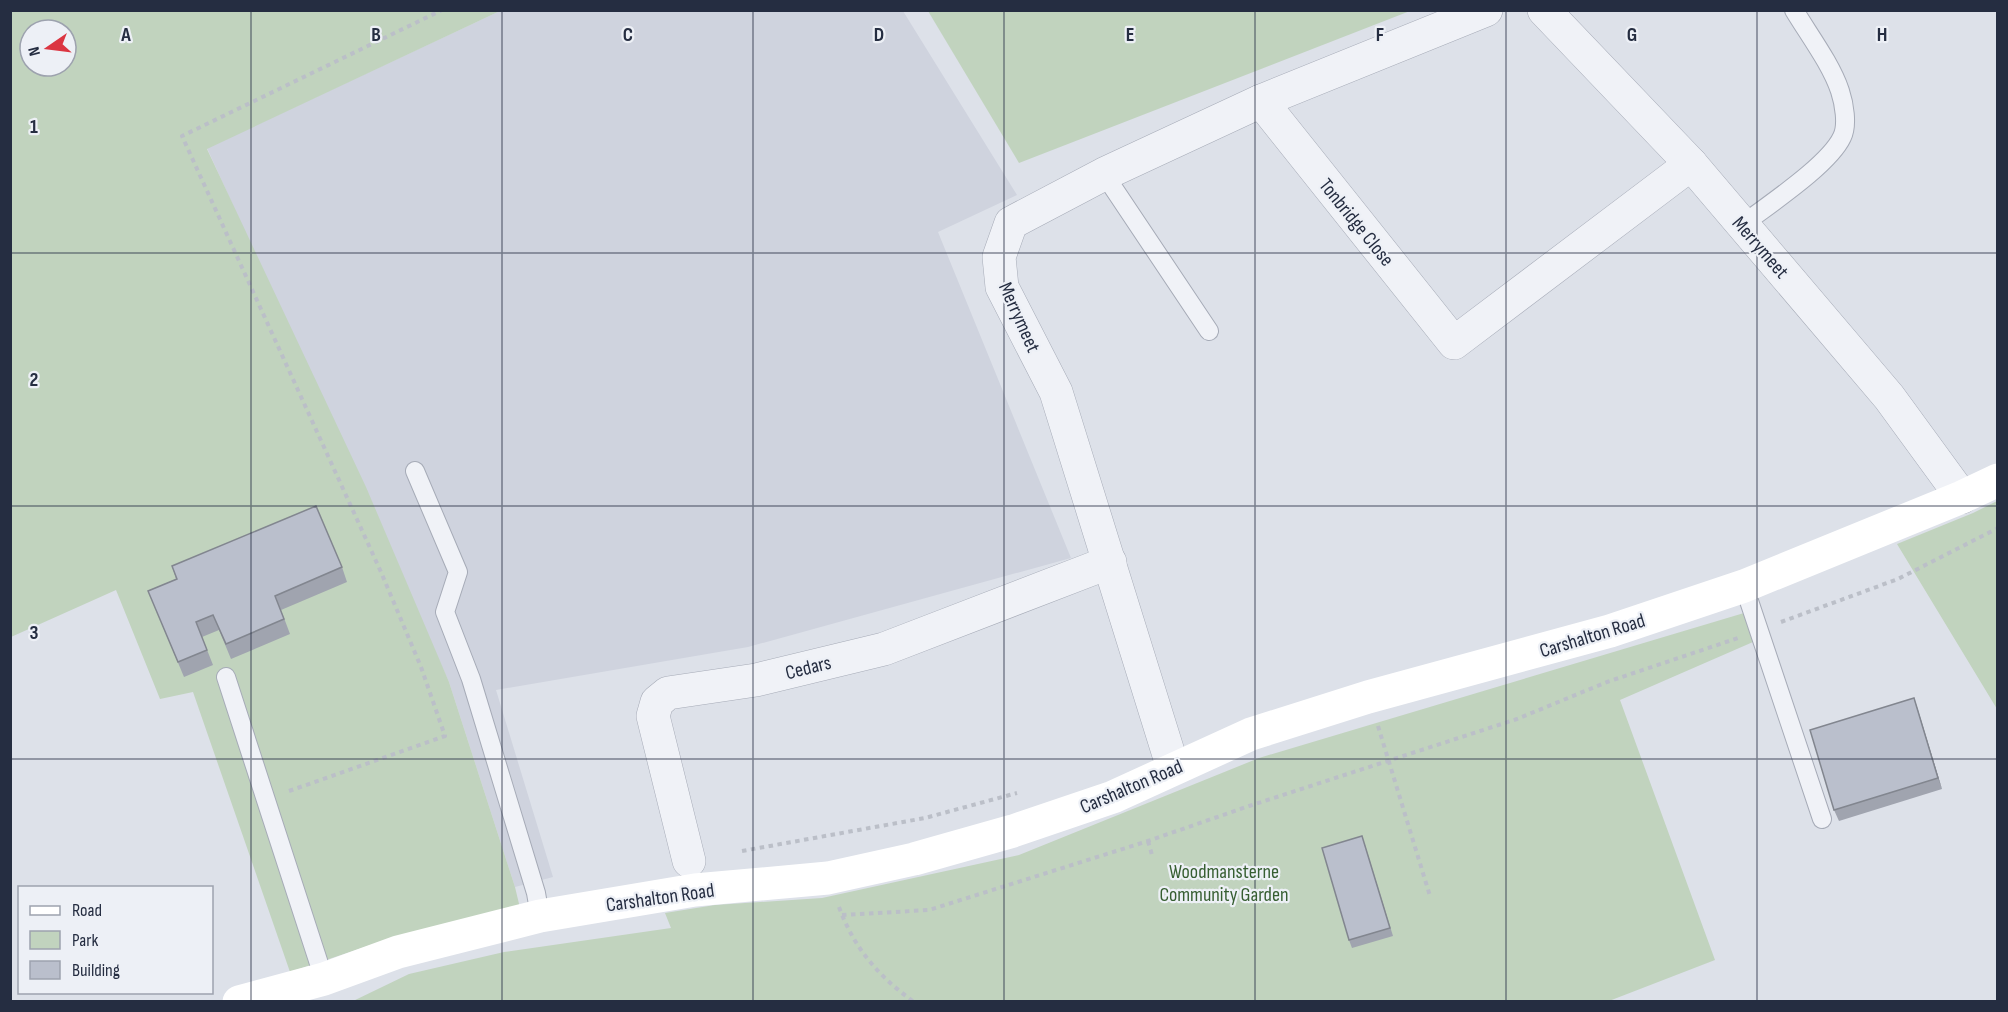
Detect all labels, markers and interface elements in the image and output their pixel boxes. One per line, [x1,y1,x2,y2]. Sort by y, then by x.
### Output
north arrow [18,18,78,78]
text: A [120,23,131,47]
text: B [371,23,381,47]
text: C [623,23,633,47]
text: D [874,23,884,47]
text: E [1126,23,1134,47]
text: F [1376,23,1384,47]
text: G [1627,23,1637,47]
text: H [1877,23,1887,47]
text: N [25,45,45,58]
text: 1 [30,115,38,139]
street label: Tonbridge Close [1314,174,1399,271]
street label: Merrymeet [1727,212,1794,284]
street label: Merrymeet [993,279,1045,356]
text: 2 [30,368,38,392]
street label: Carshalton Road [1537,609,1648,663]
text: 3 [30,621,39,645]
street label: Cedars [783,651,834,685]
street label: Carshalton Road [1077,755,1186,819]
park label: Woodmansterne Community Garden [1159,860,1289,907]
street label: Carshalton Road [605,879,716,917]
legend [18,886,213,994]
text: Road [72,900,102,921]
text: Park [72,930,98,951]
text: Building [72,960,120,981]

